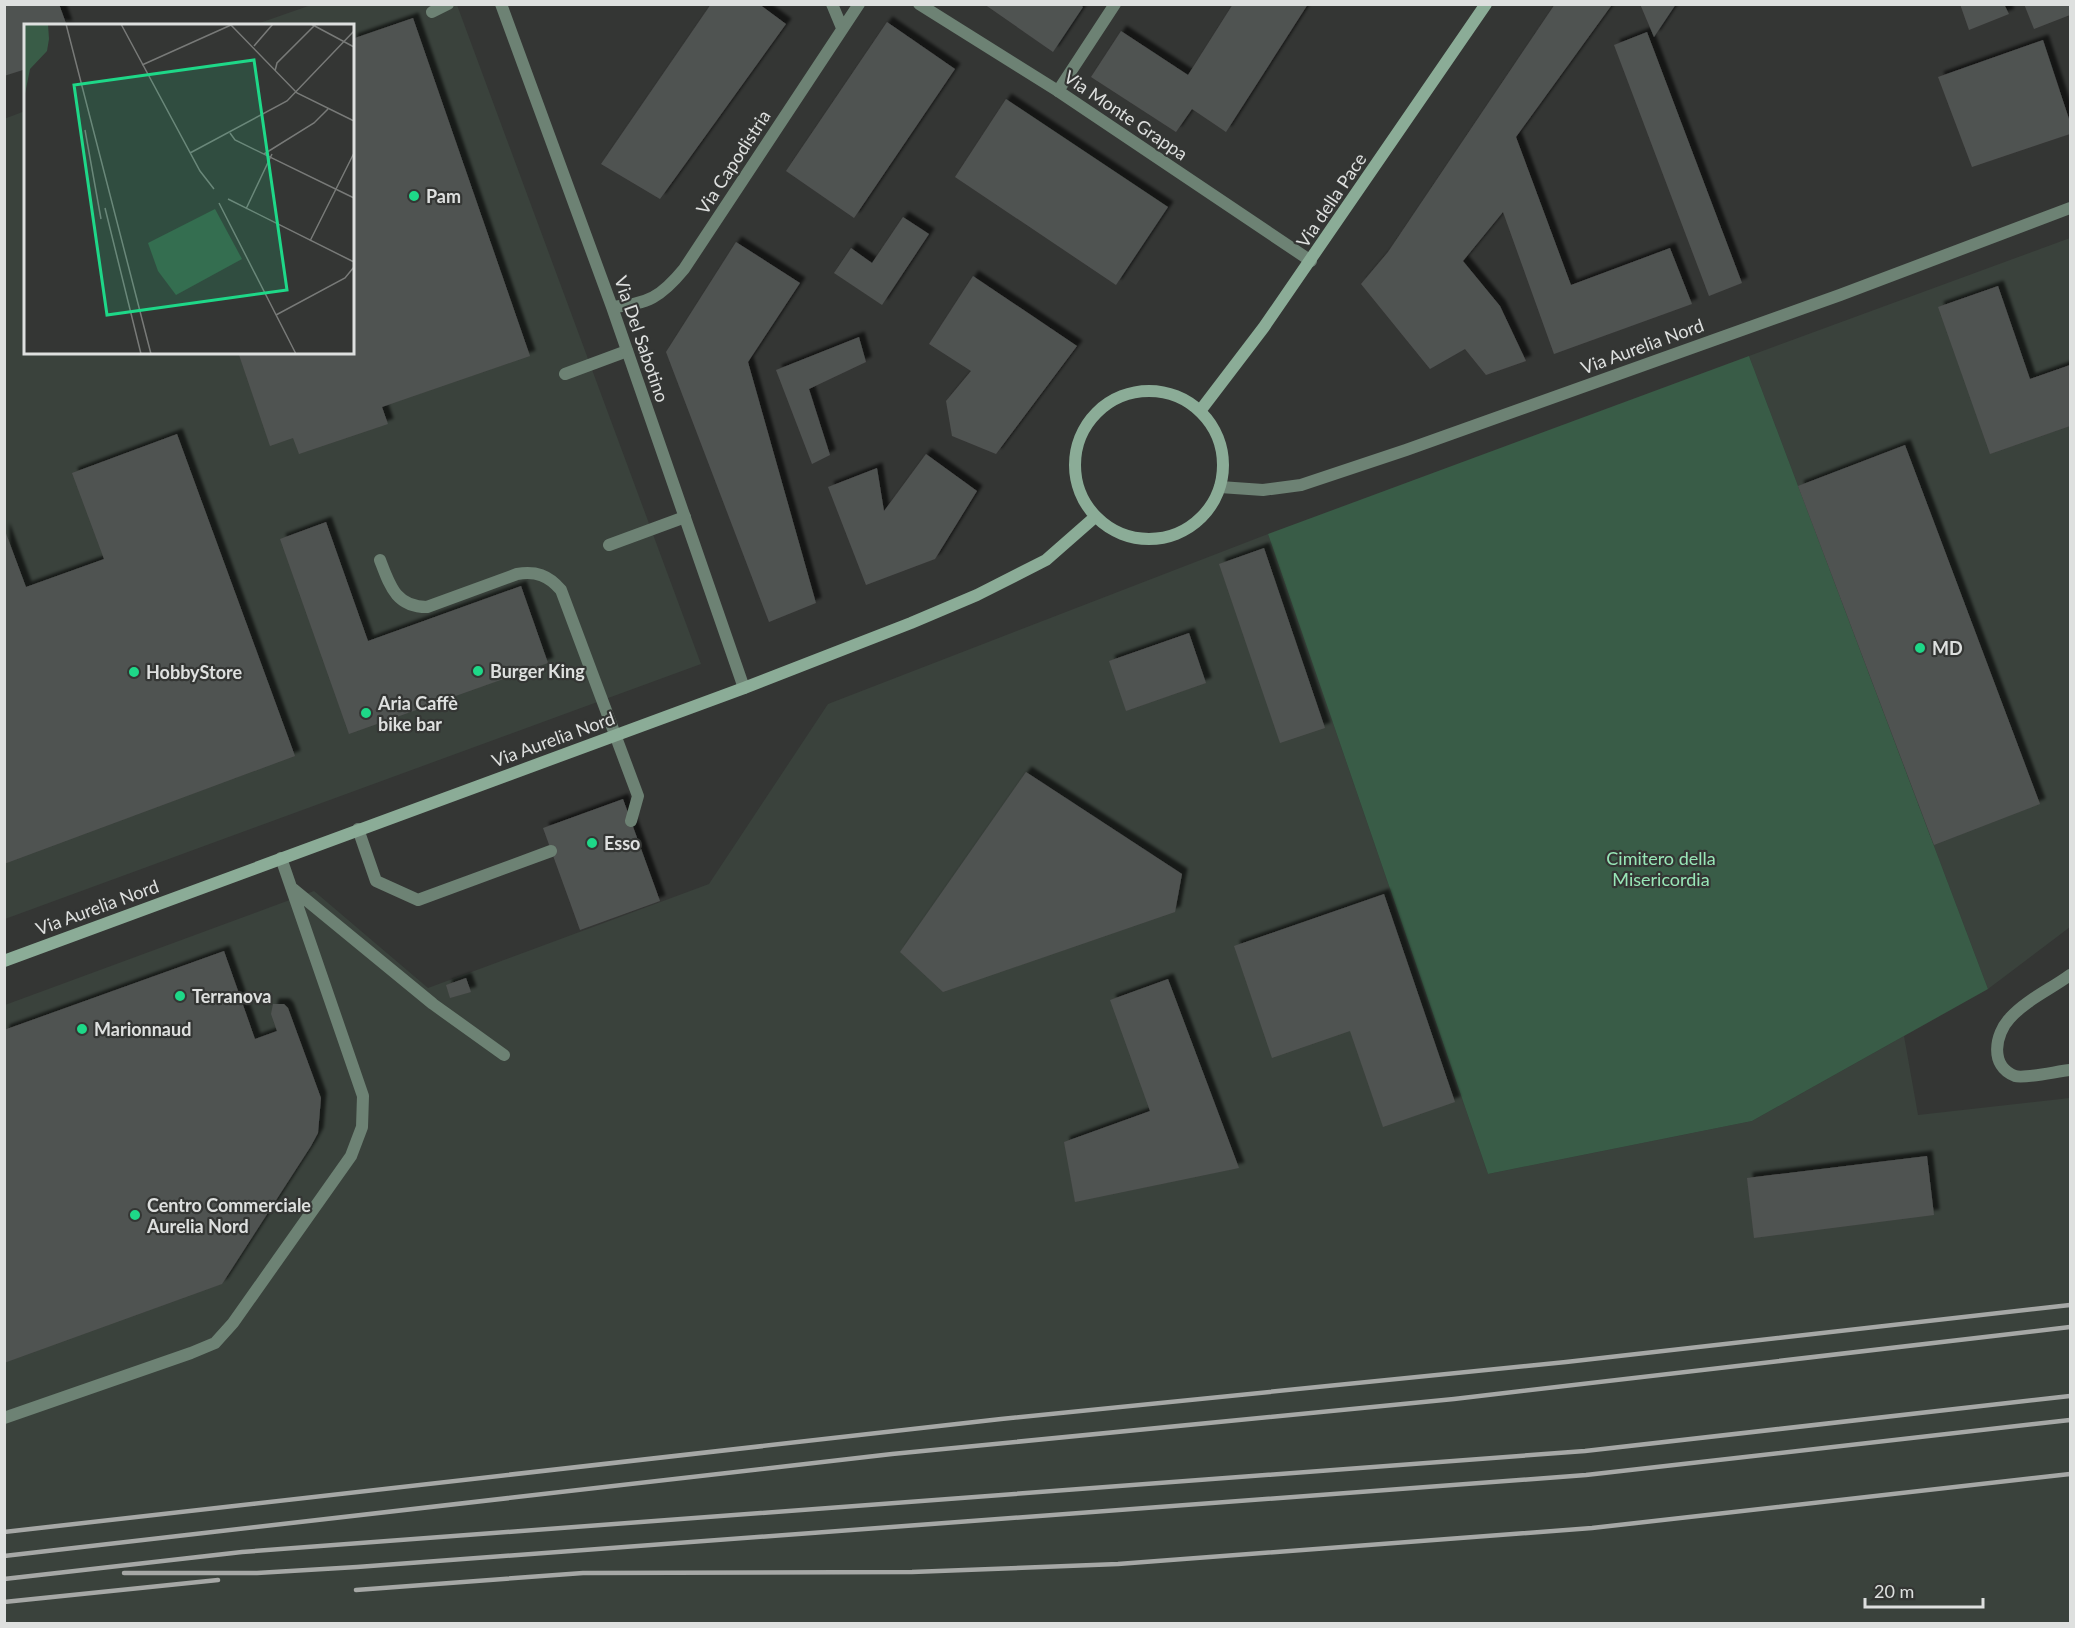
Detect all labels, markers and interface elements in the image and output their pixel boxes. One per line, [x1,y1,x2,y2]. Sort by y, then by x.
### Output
inset map [24,24,354,354]
street label: Via Monte Grappa [1060,65,1192,165]
street label: Via Capodistria [691,106,775,218]
street label: Via della Pace [1291,149,1371,251]
place label: Pam [426,185,461,207]
marker: Pam [407,189,421,203]
street label: Via Del Sabotino [610,273,674,405]
street label: Via Aurelia Nord [1578,314,1706,378]
place label: MD [1932,637,1963,659]
marker: MD [1913,641,1927,655]
place label: Burger King [490,660,585,682]
place label: HobbyStore [146,661,242,683]
marker: Burger King [471,664,485,678]
marker: HobbyStore [127,665,141,679]
place label: Aria Caffè bike bar [377,692,458,735]
marker: Aria Caffè bike bar [359,706,373,720]
street label: Via Aurelia Nord [489,707,617,771]
place label: Esso [604,832,640,854]
marker: Esso [585,836,599,850]
park label: Cimitero della Misericordia [1606,847,1716,890]
street label: Via Aurelia Nord [33,875,161,939]
place label: Terranova [192,985,271,1007]
marker: Terranova [173,989,187,1003]
place label: Marionnaud [94,1018,191,1040]
marker: Marionnaud [75,1022,89,1036]
place label: Centro Commerciale Aurelia Nord [146,1194,311,1237]
marker: Centro Commerciale Aurelia Nord [128,1208,142,1222]
scale bar [1865,1571,1984,1609]
text: 20 m [1874,1580,1914,1602]

